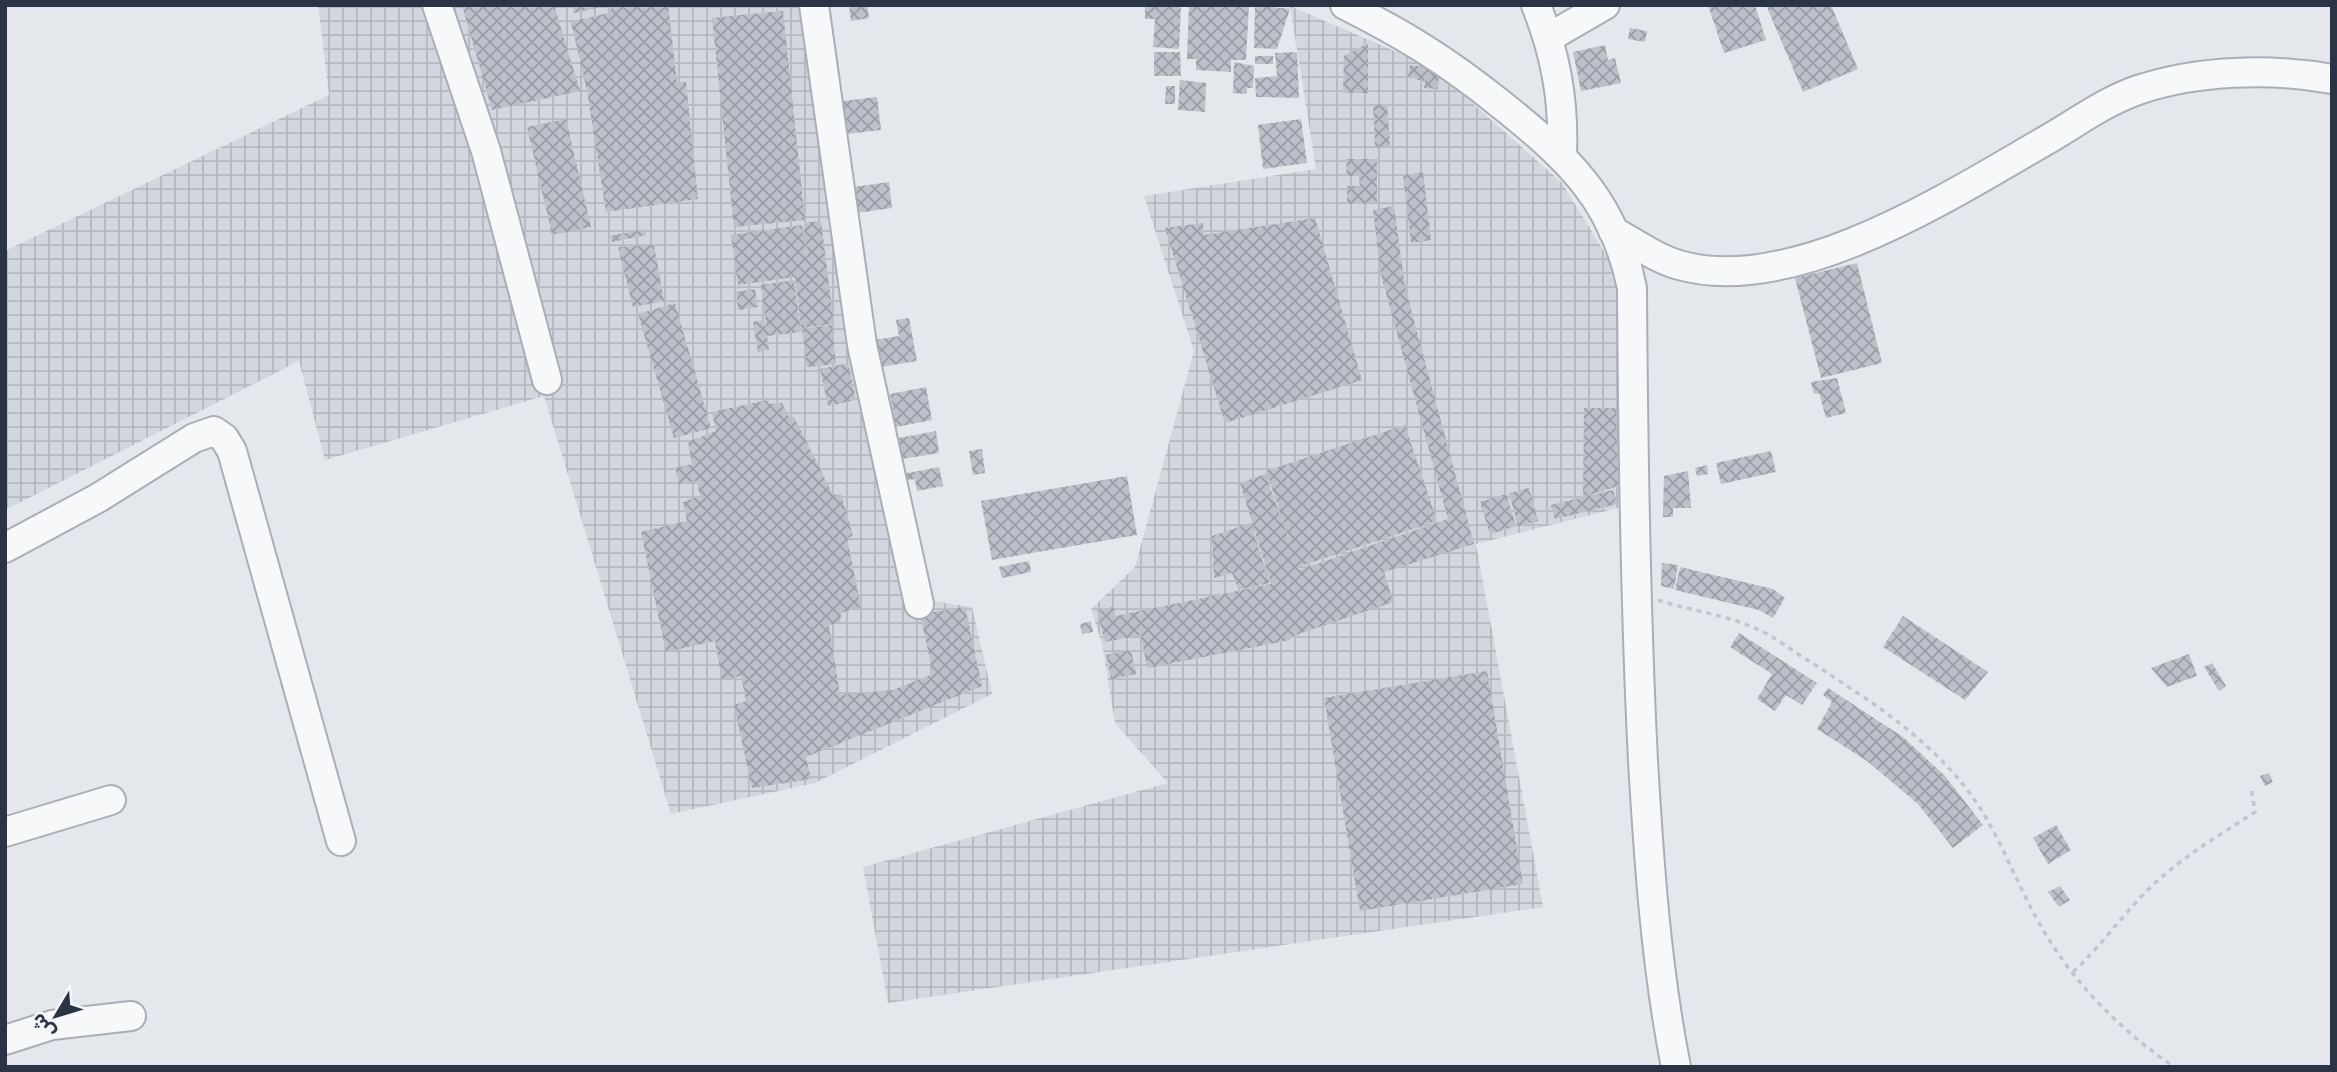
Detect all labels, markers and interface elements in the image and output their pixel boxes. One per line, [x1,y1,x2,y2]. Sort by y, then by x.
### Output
north arrow [21,981,91,1051]
text: ش [26,1009,59,1043]

